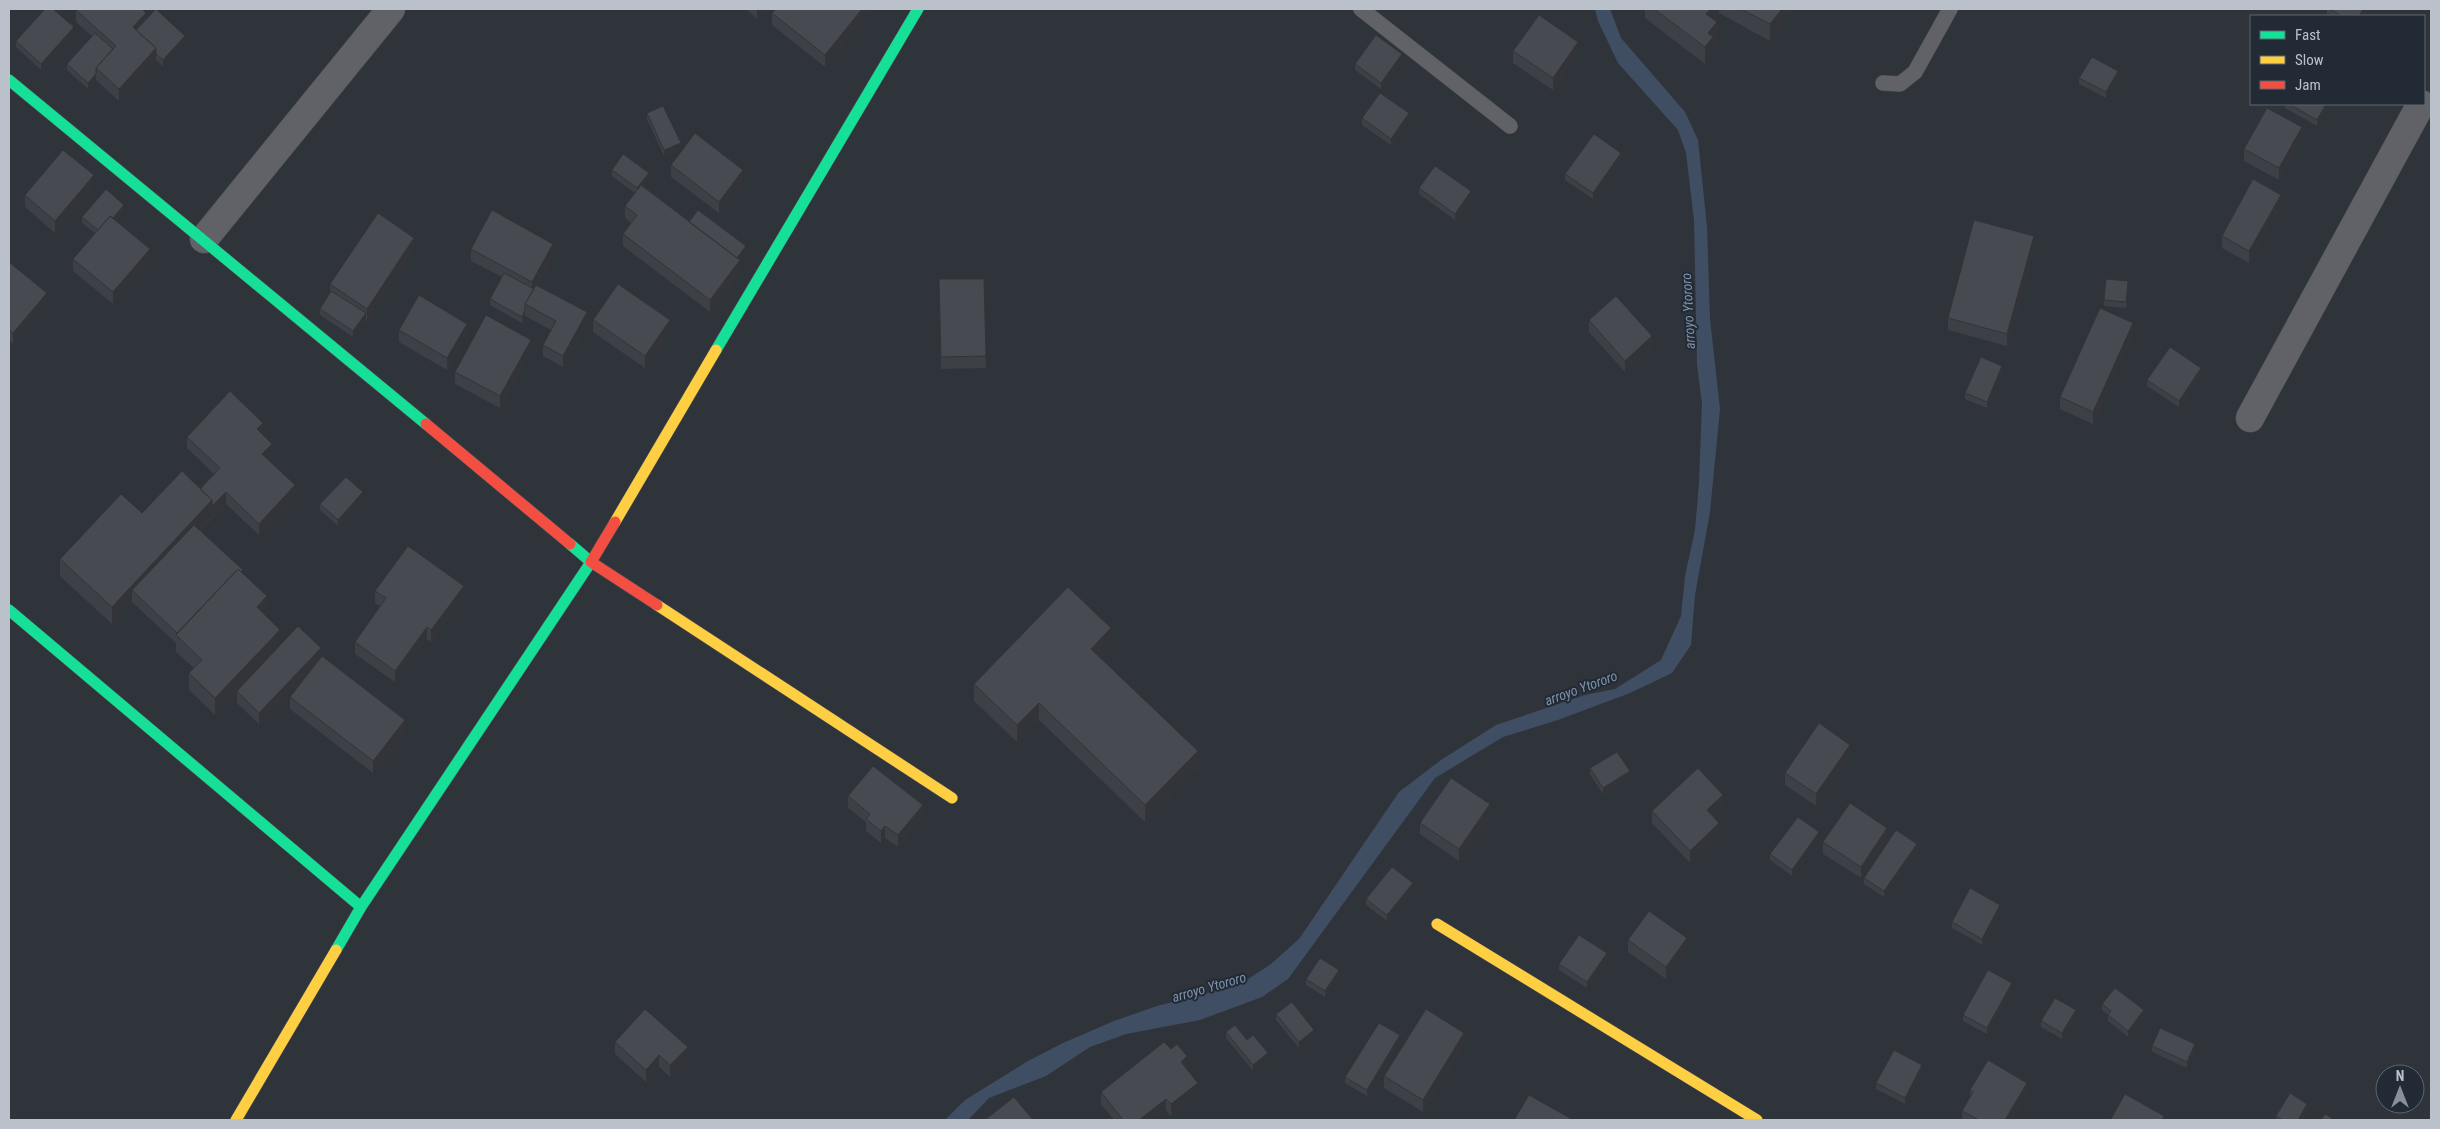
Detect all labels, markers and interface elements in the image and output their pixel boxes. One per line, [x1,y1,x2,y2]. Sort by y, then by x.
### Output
legend [2250,15,2425,105]
text: Fast [2295,26,2320,44]
text: Slow [2295,51,2324,69]
text: Jam [2295,76,2321,94]
water label: arroyo Ytororo [1678,272,1698,349]
water label: arroyo Ytororo [1542,667,1620,709]
water label: arroyo Ytororo [1170,969,1248,1005]
north arrow [2375,1064,2425,1114]
text: N [2396,1068,2404,1084]

